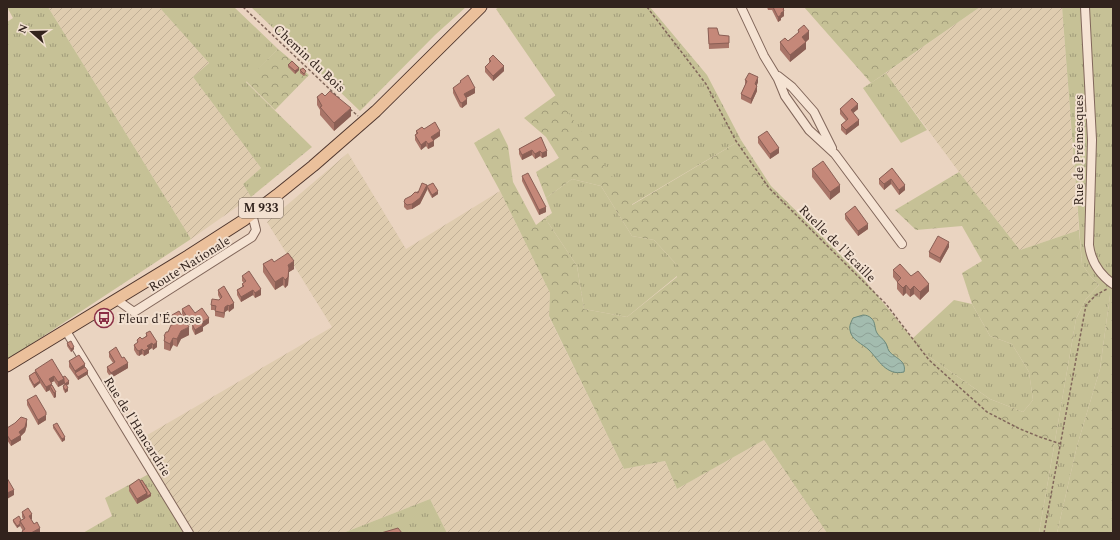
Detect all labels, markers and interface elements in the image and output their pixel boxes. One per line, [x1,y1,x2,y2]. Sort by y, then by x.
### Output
north arrow [12,12,52,52]
street label: Chemin du Bois [269,20,350,98]
text: N [14,22,33,36]
street label: Rue de Prémesques [1069,94,1089,206]
road number: M 933 [239,198,283,218]
street label: Ruelle de l'Ecaille [794,200,881,287]
street label: Route Nationale [145,231,234,297]
bus stop icon: Fleur d'Écosse [93,307,115,329]
place label: Fleur d'Écosse [118,309,201,329]
street label: Rue de l'Hancardrie [98,373,176,480]

